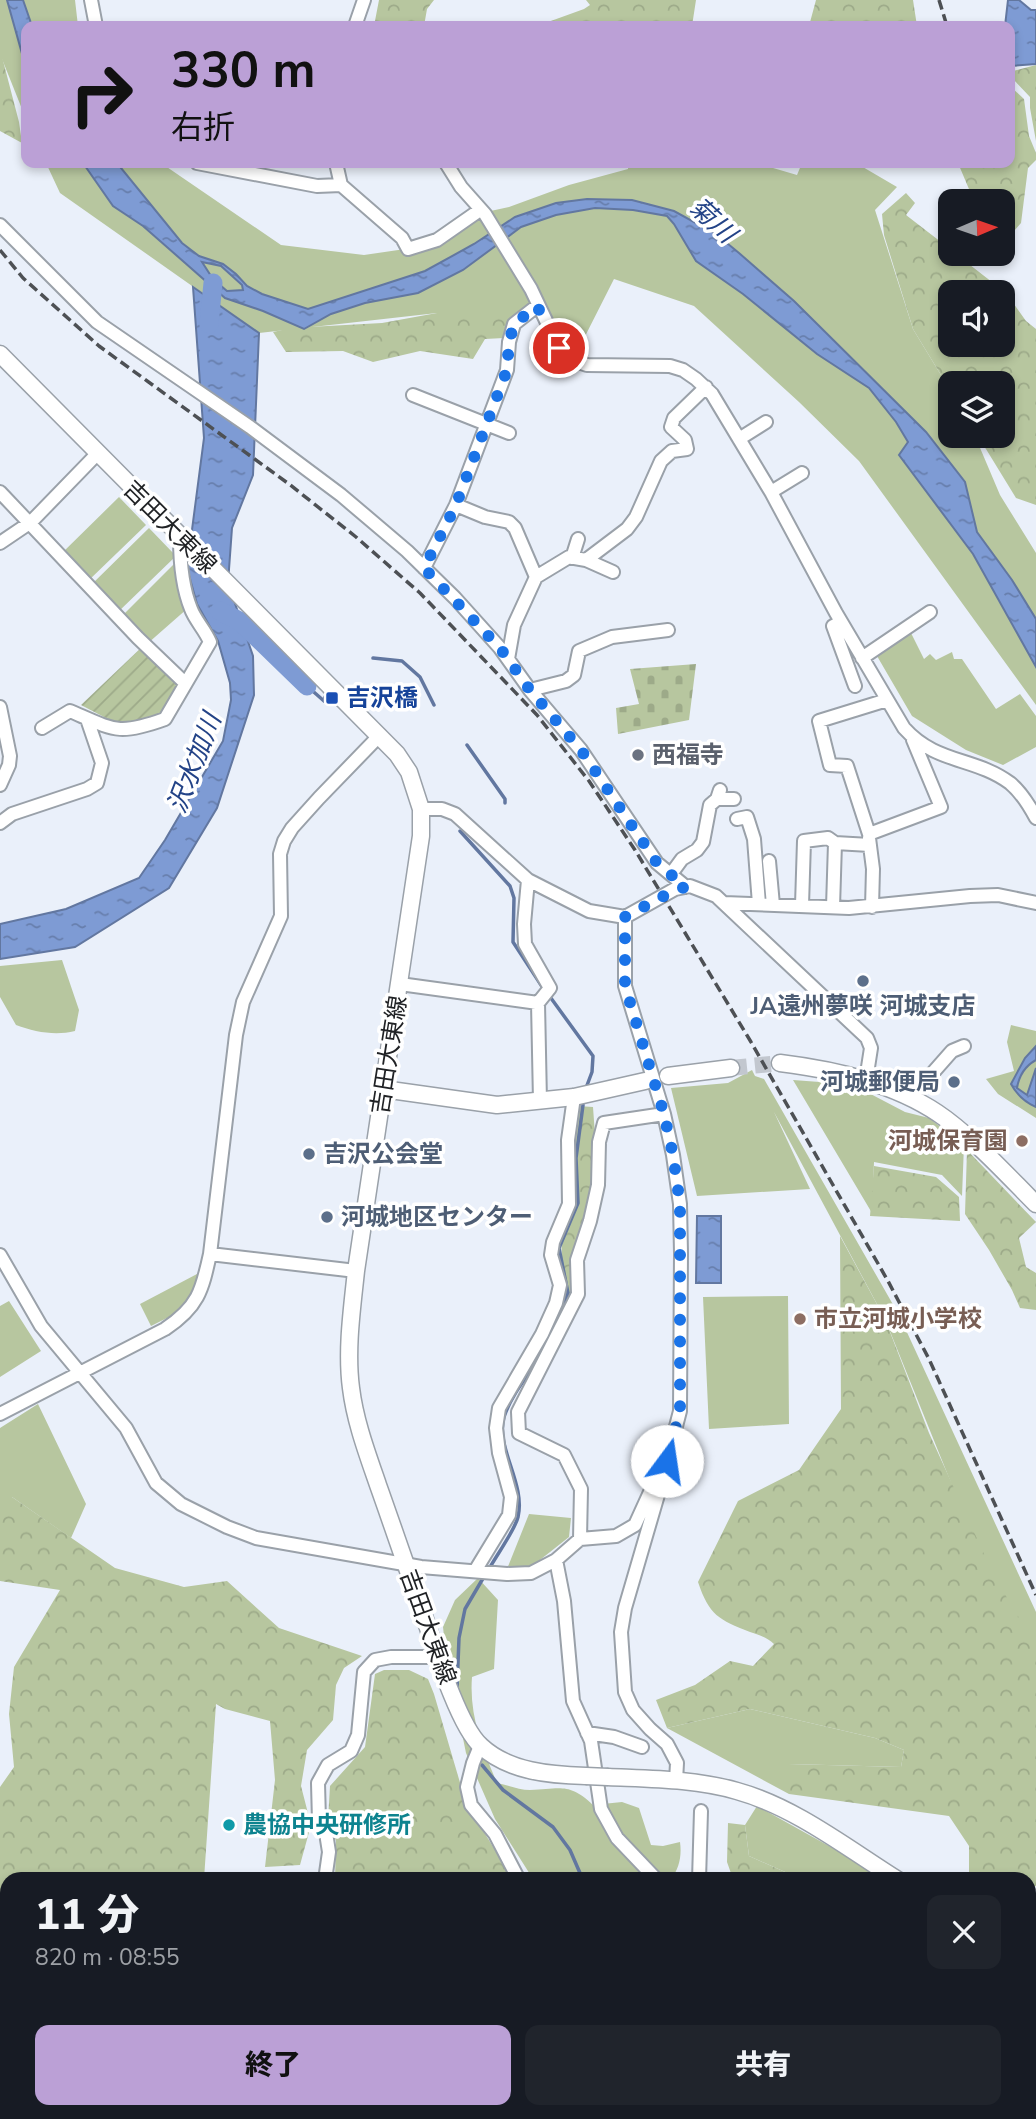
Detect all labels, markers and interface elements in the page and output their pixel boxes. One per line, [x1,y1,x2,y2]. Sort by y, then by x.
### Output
text: 330 m [171,37,315,104]
icon: right [56,49,147,140]
text: 右折 [171,106,235,149]
north arrow [938,189,1015,266]
map controls [938,189,1015,448]
water label: 菊川 [682,190,746,253]
button: sound [938,280,1015,357]
pin [529,318,589,378]
icon: arrive [540,329,578,367]
button: layers [938,371,1015,448]
street label: 吉田大東線 [116,473,224,581]
place label: 吉沢橋 [346,682,418,714]
marker: 吉沢橋 [324,690,340,706]
water label: 沢水加川 [159,706,231,818]
place label: 西福寺 [652,739,724,771]
marker: 西福寺 [630,747,646,763]
marker: JA遠州夢咲 河城支店 [855,973,871,989]
place label: JA遠州夢咲 河城支店 [750,990,975,1022]
street label: 吉田大東線 [364,993,414,1117]
place label: 河城郵便局 [820,1066,940,1098]
marker: 河城郵便局 [946,1074,962,1090]
place label: 河城保育園 [888,1125,1008,1157]
marker: 河城保育園 [1014,1133,1030,1149]
place label: 吉沢公会堂 [323,1138,443,1170]
marker: 吉沢公会堂 [301,1146,317,1162]
place label: 河城地区センター [341,1201,533,1233]
marker: 河城地区センター [319,1209,335,1225]
place label: 市立河城小学校 [814,1303,982,1335]
marker: 市立河城小学校 [792,1311,808,1327]
position arrow [630,1424,704,1498]
street label: 吉田大東線 [392,1565,464,1689]
place label: 農協中央研修所 [243,1809,411,1841]
marker: 農協中央研修所 [221,1817,237,1833]
text: 11 分 [35,1887,139,1944]
button: close [927,1895,1001,1969]
text: 820 m · 08:55 [35,1942,180,1973]
button: 終了 [35,2025,511,2105]
button: 共有 [525,2025,1001,2105]

